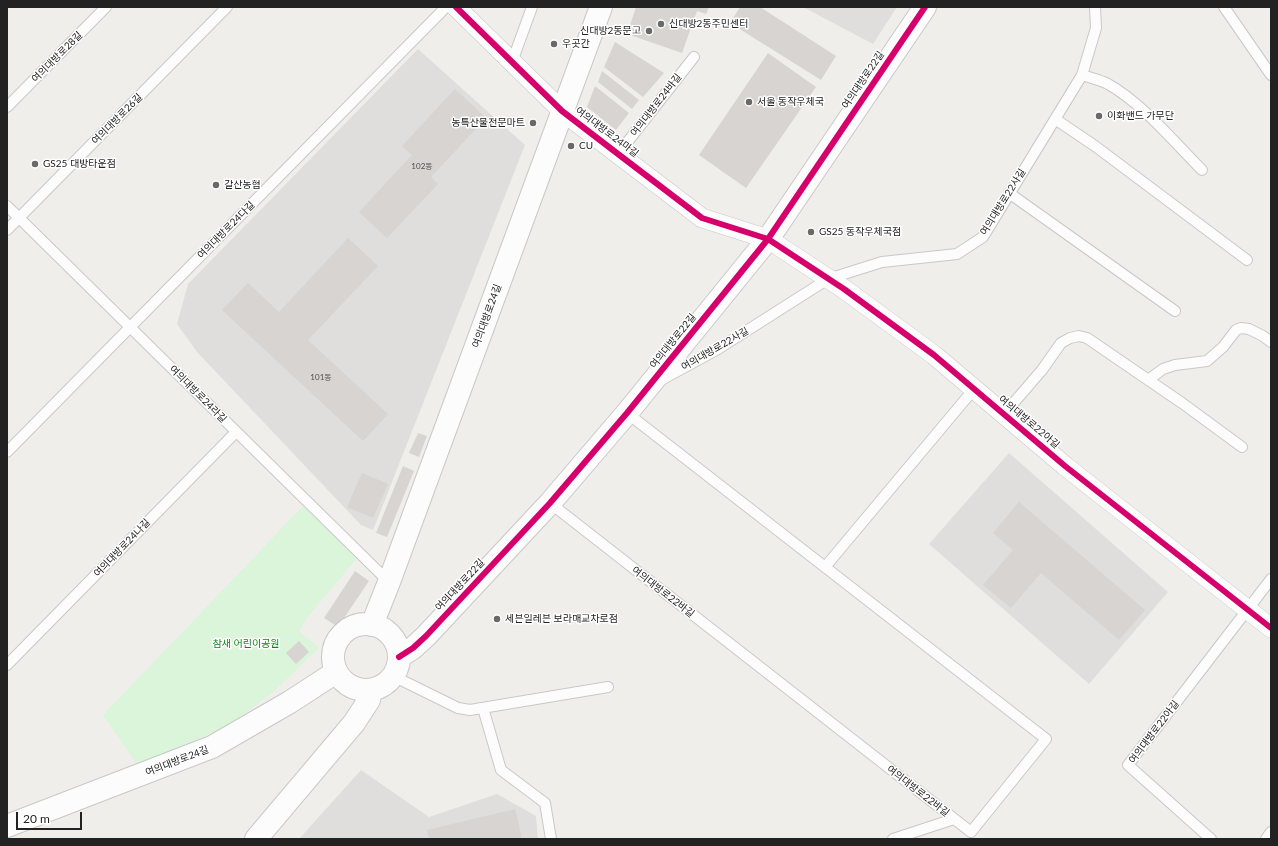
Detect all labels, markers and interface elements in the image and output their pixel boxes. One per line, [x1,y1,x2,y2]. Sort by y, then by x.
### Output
place label: 신대방2동주민센터 [669,18,748,30]
marker: 신대방2동주민센터 [656,19,666,29]
place label: 신대방2동문고 [580,25,641,37]
marker: 신대방2동문고 [644,26,654,36]
street label: 여의대방로28길 [29,29,85,85]
place label: 우곳간 [562,38,590,50]
marker: 우곳간 [549,39,559,49]
street label: 여의대방로22길 [839,49,887,111]
street label: 여의대방로24바길 [628,71,684,139]
street label: 여의대방로26길 [89,91,145,147]
place label: 서울 동작우체국 [757,96,824,108]
marker: 서울 동작우체국 [744,97,754,107]
street label: 여의대방로24마길 [573,104,641,160]
place label: 이화밴드 가무단 [1107,110,1174,122]
marker: 이화밴드 가무단 [1094,111,1104,121]
place label: 농특산물전문마트 [451,117,525,129]
marker: 농특산물전문마트 [528,118,538,128]
place label: CU [579,140,593,152]
marker: CU [566,141,576,151]
place label: GS25 대방타운점 [43,158,116,170]
marker: GS25 대방타운점 [30,159,40,169]
house number: 102동 [411,161,433,171]
street label: 여의대방로22사길 [978,167,1028,237]
place label: 갈산농협 [224,179,261,191]
marker: 갈산농협 [211,180,221,190]
street label: 여의대방로24다길 [195,199,257,261]
place label: GS25 동작우체국점 [819,226,901,238]
marker: GS25 동작우체국점 [806,227,816,237]
street label: 여의대방로24길 [470,283,504,349]
street label: 여의대방로22길 [647,311,699,371]
street label: 여의대방로22사길 [679,325,751,373]
street label: 여의대방로24라길 [167,363,229,425]
house number: 101동 [310,372,332,382]
street label: 여의대방로22아길 [996,393,1062,451]
street label: 여의대방로24나길 [91,516,153,580]
street label: 여의대방로22길 [433,556,487,614]
street label: 여의대방로22바길 [629,564,697,620]
place label: 세븐일레븐 보라매교차로점 [505,613,618,625]
marker: 세븐일레븐 보라매교차로점 [492,614,502,624]
park label: 참새 어린이공원 [213,638,279,650]
street label: 여의대방로22아길 [1126,698,1182,766]
street label: 여의대방로24길 [144,743,210,779]
street label: 여의대방로22바길 [884,763,952,819]
scale bar [18,804,84,830]
text: 20 m [23,811,50,826]

